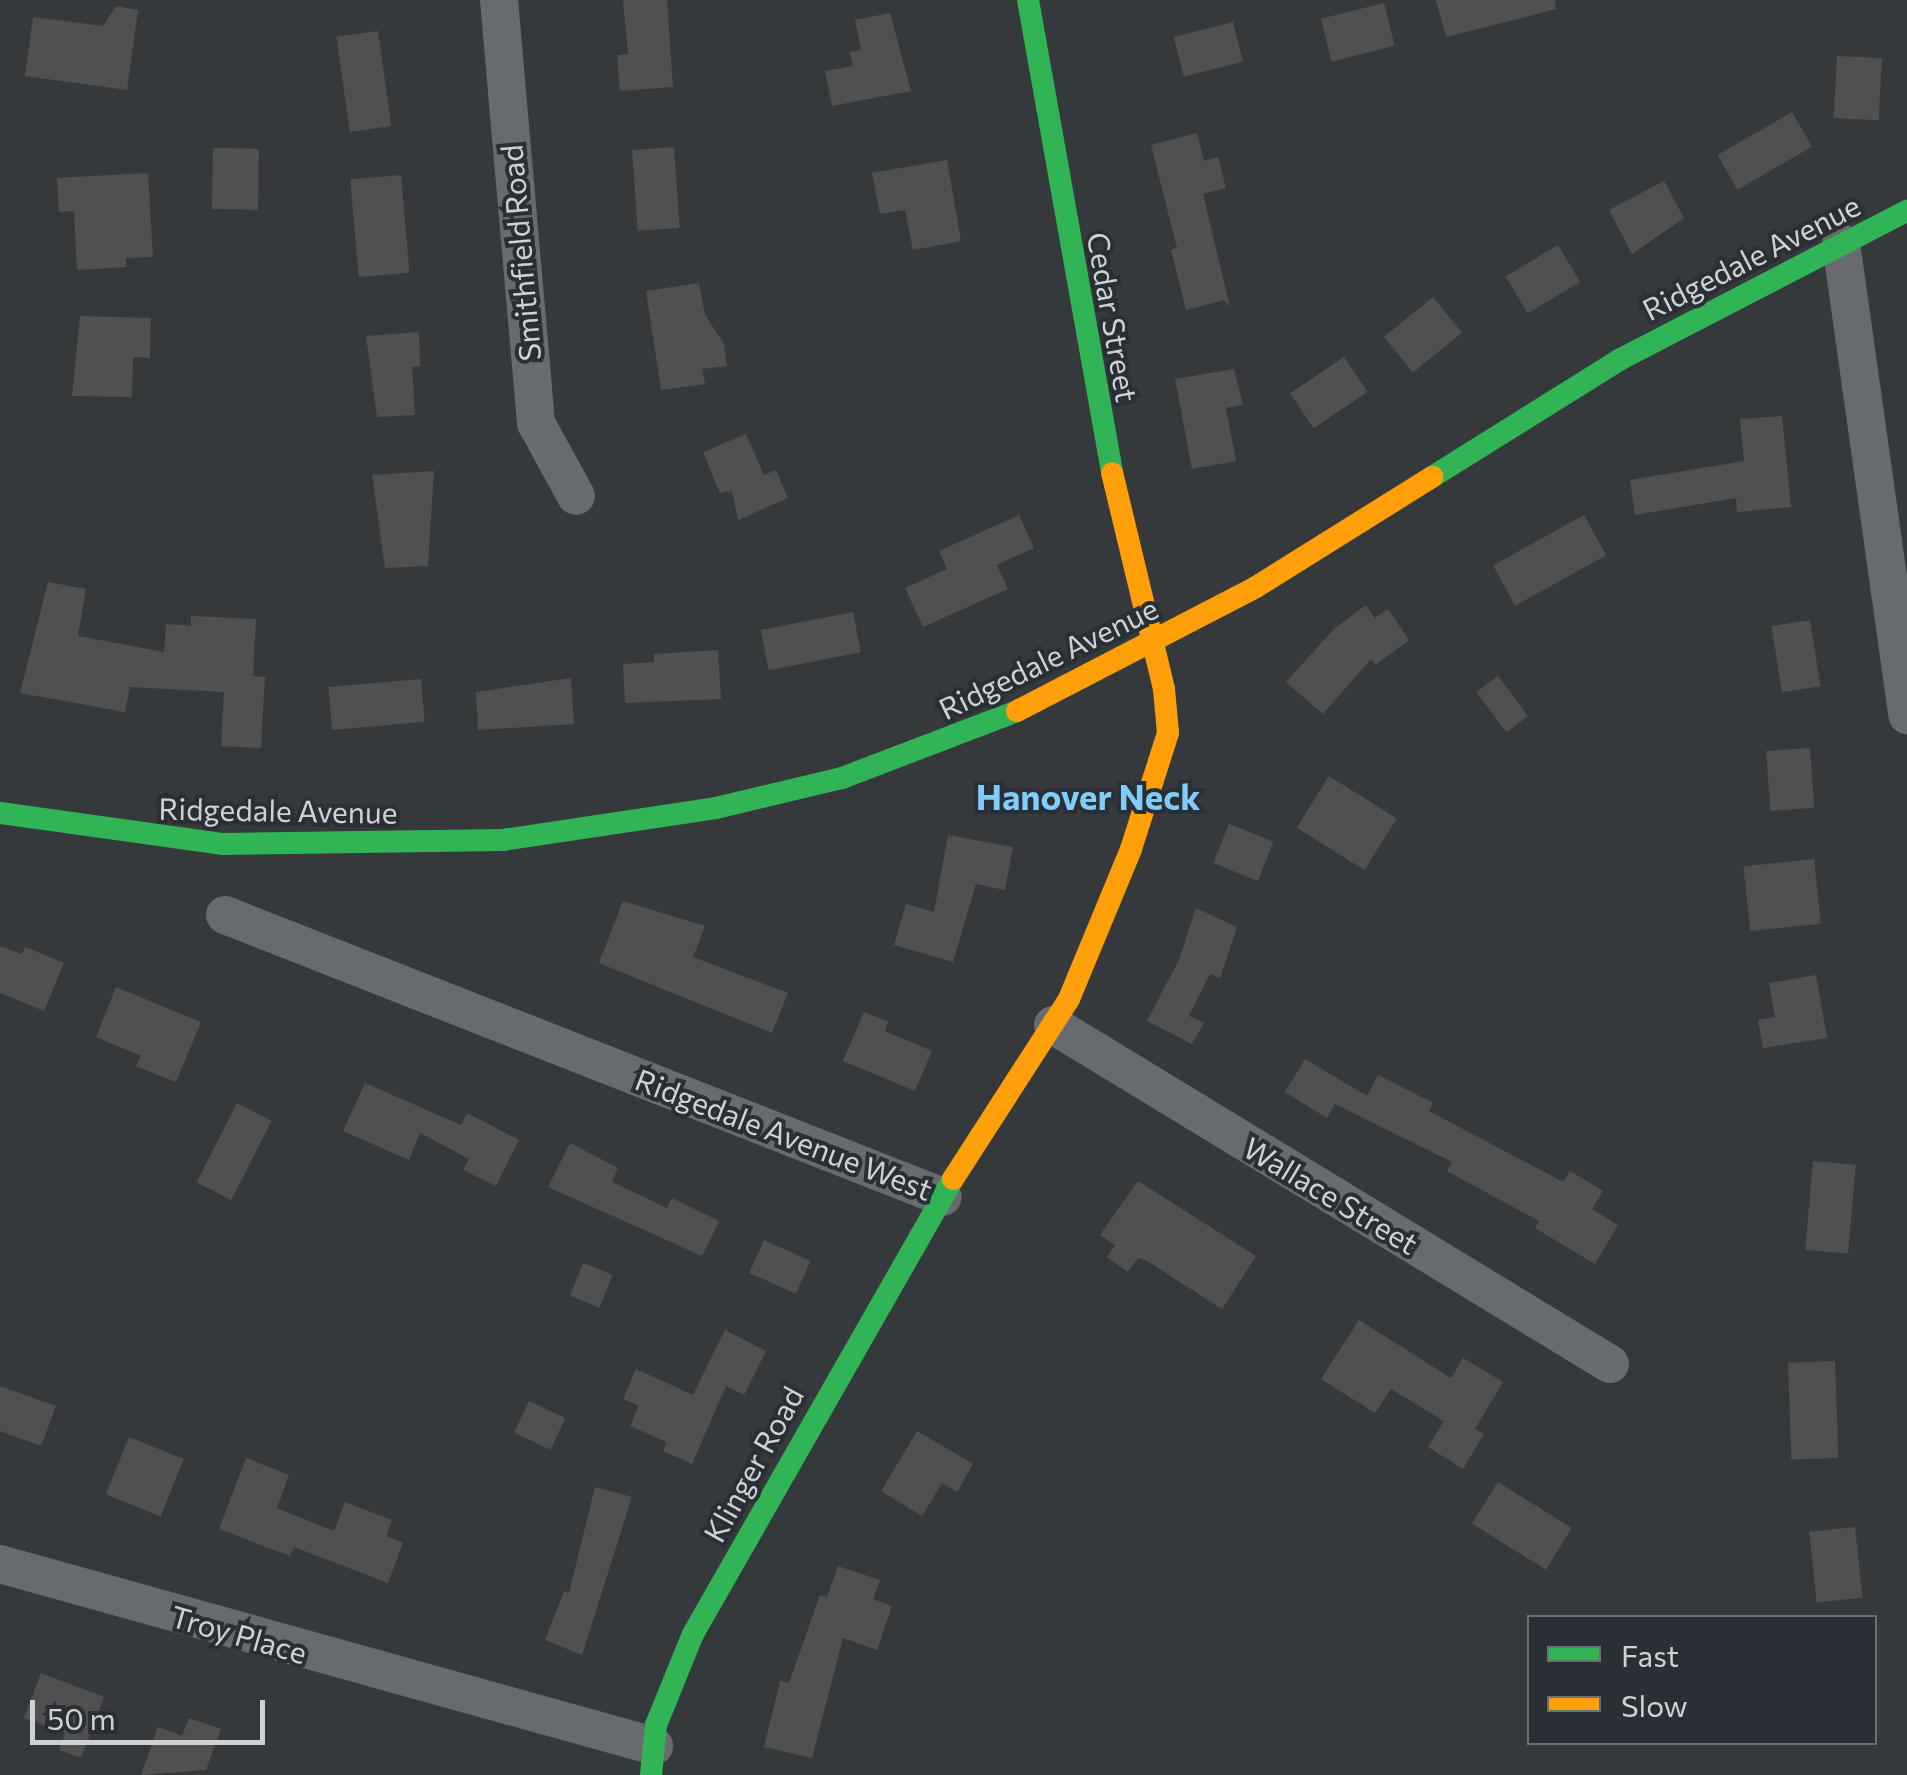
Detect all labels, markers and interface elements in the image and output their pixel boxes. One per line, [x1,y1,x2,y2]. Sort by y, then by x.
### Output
street label: Smithfield Road [493,143,547,363]
street label: Ridgedale Avenue [1636,187,1866,327]
street label: Cedar Street [1080,229,1146,405]
street label: Ridgedale Avenue [933,589,1163,727]
district label: Hanover Neck [976,775,1200,817]
street label: Ridgedale Avenue [158,790,398,830]
street label: Ridgedale Avenue West [630,1061,938,1207]
street label: Wallace Street [1237,1129,1425,1261]
street label: Klinger Road [696,1380,810,1548]
street label: Troy Place [167,1597,311,1671]
legend [1527,1615,1877,1745]
text: Fast [1621,1636,1679,1673]
scale bar [35,1680,270,1742]
text: Slow [1621,1686,1688,1723]
text: 50 m [47,1699,116,1736]

